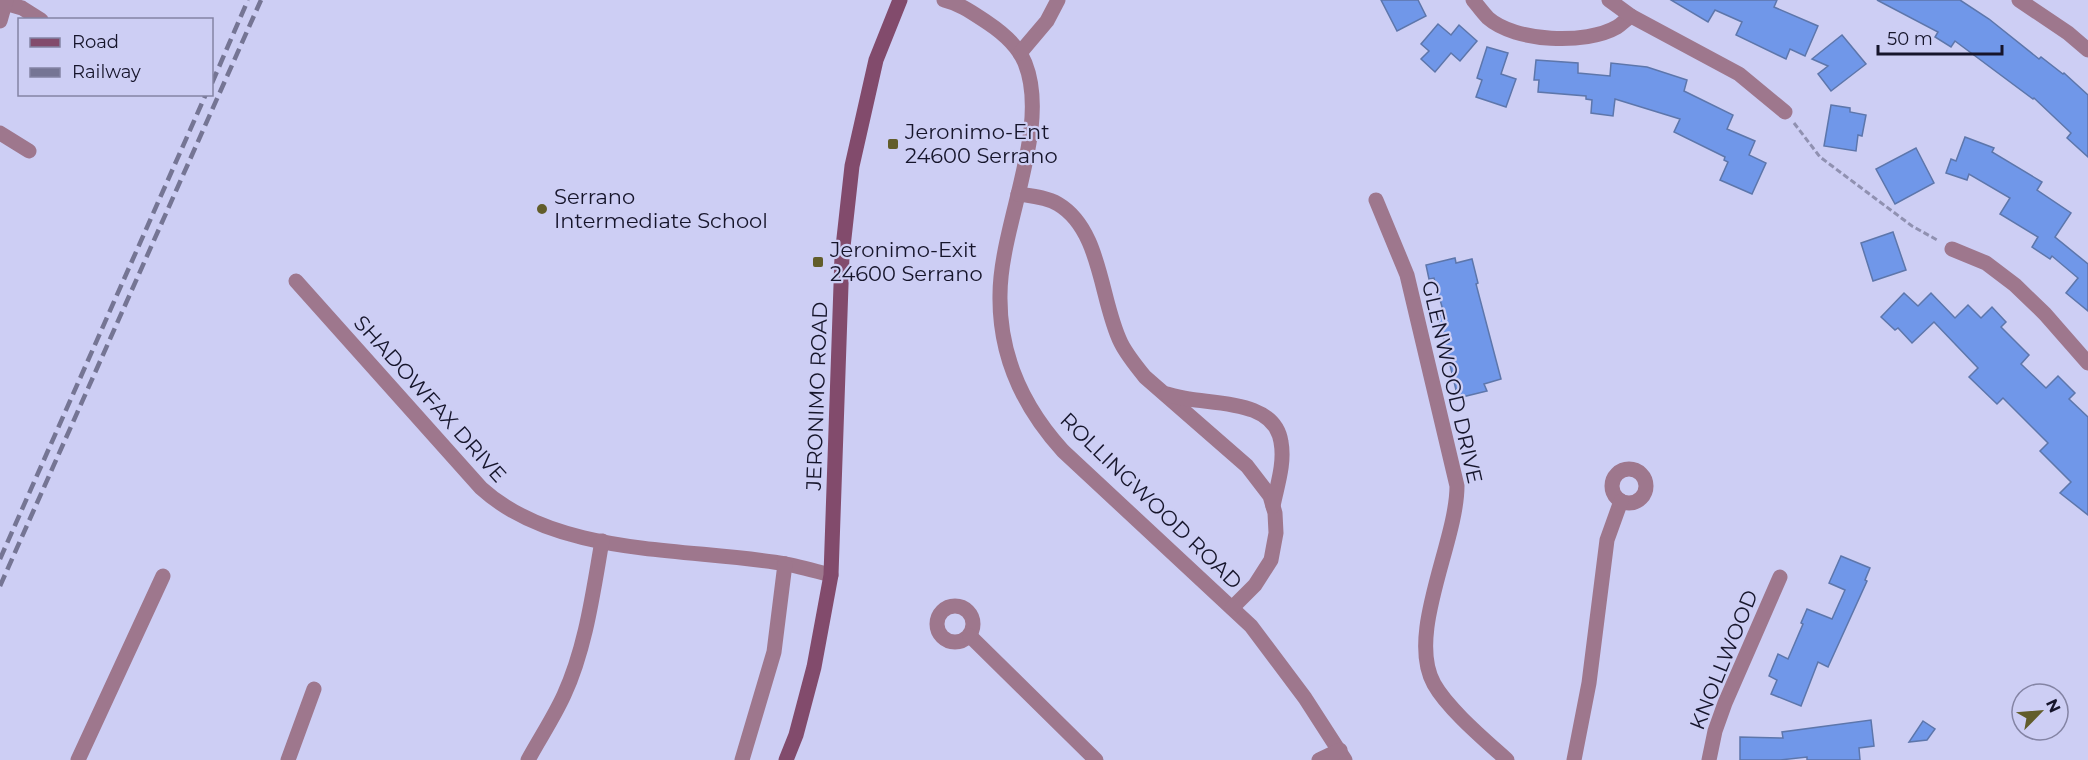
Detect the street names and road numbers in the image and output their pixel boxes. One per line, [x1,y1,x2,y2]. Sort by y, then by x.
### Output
street label: GLENWOOD DRIVE [1417,278,1488,486]
street label: JERONIMO ROAD [801,301,832,492]
street label: SHADOWFAX DRIVE [349,310,512,487]
street label: ROLLINGWOOD ROAD [1055,407,1247,594]
street label: KNOLLWOOD [1684,586,1763,733]

